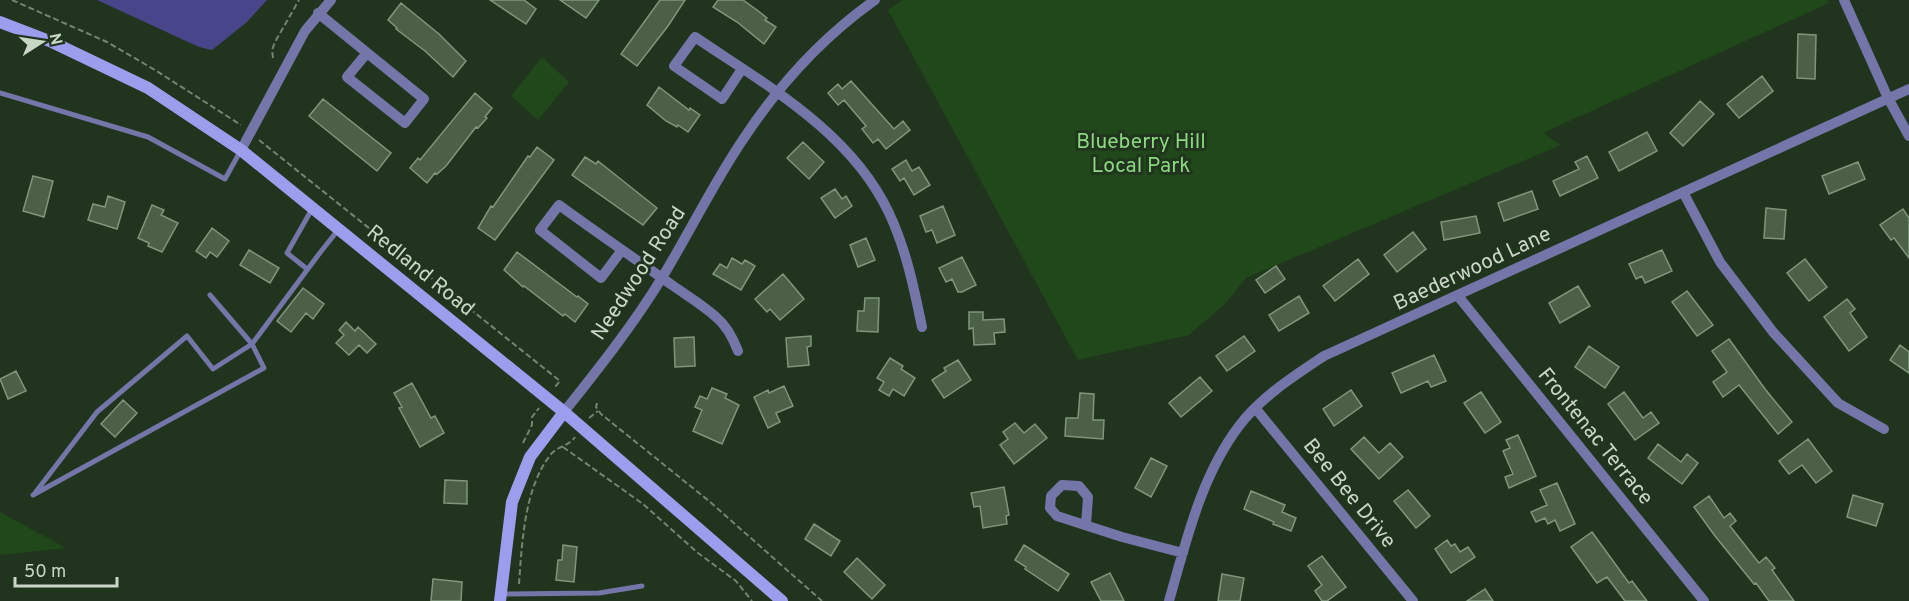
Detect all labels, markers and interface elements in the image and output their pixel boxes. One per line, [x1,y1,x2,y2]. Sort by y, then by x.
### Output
north arrow [12,12,72,72]
text: N [44,32,66,47]
park label: Blueberry Hill Local Park [1076,129,1206,180]
street label: Needwood Road [586,202,693,346]
street label: Redland Road [361,219,480,323]
street label: Baederwood Lane [1390,221,1556,318]
street label: Frontenac Terrace [1531,363,1659,511]
street label: Bee Bee Drive [1296,434,1401,554]
scale bar [15,550,117,588]
text: 50 m [24,561,66,584]

